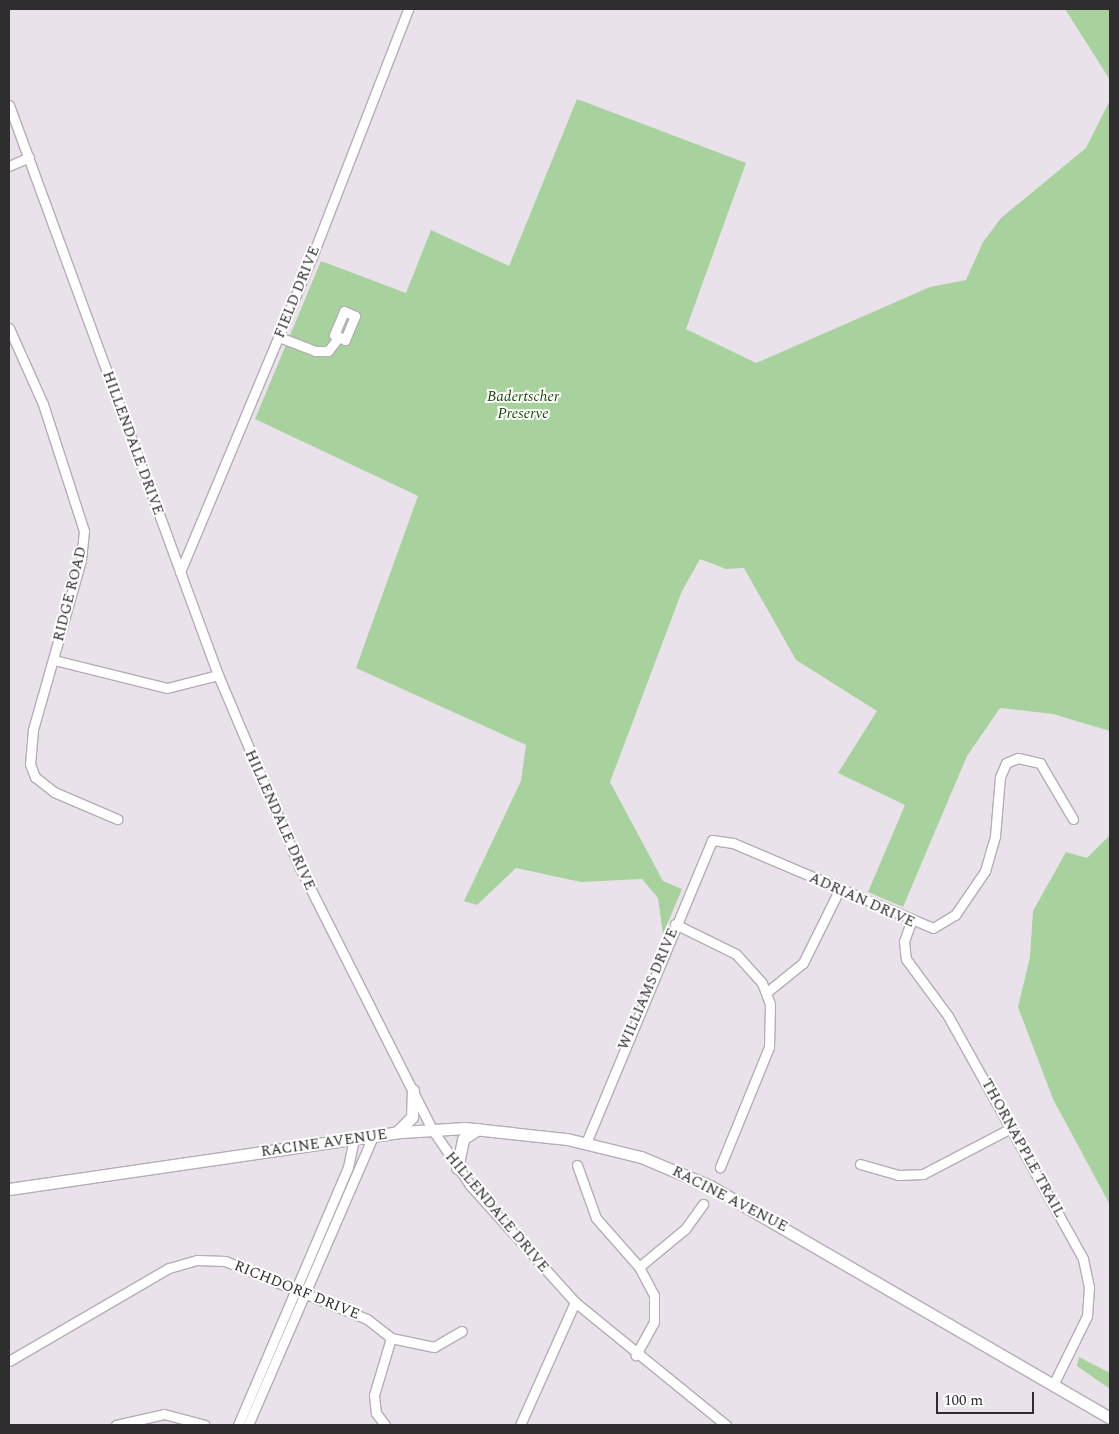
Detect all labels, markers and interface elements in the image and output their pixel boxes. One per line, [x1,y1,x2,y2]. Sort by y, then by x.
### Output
street label: FIELD DRIVE [270,243,324,341]
street label: HILLENDALE DRIVE [99,369,167,517]
park label: Badertscher Preserve [487,387,559,422]
street label: RIDGE ROAD [50,545,90,643]
street label: HILLENDALE DRIVE [241,747,319,893]
street label: ADRIAN DRIVE [806,869,918,931]
street label: WILLIAMS DRIVE [614,925,682,1053]
street label: THORNAPPLE TRAIL [977,1076,1069,1220]
street label: RACINE AVENUE [260,1125,388,1161]
street label: HILLENDALE DRIVE [441,1148,553,1276]
street label: RACINE AVENUE [669,1162,791,1236]
street label: RICHDORF DRIVE [232,1257,362,1323]
scale bar [939,1382,1036,1414]
text: 100 m [944,1389,983,1412]

